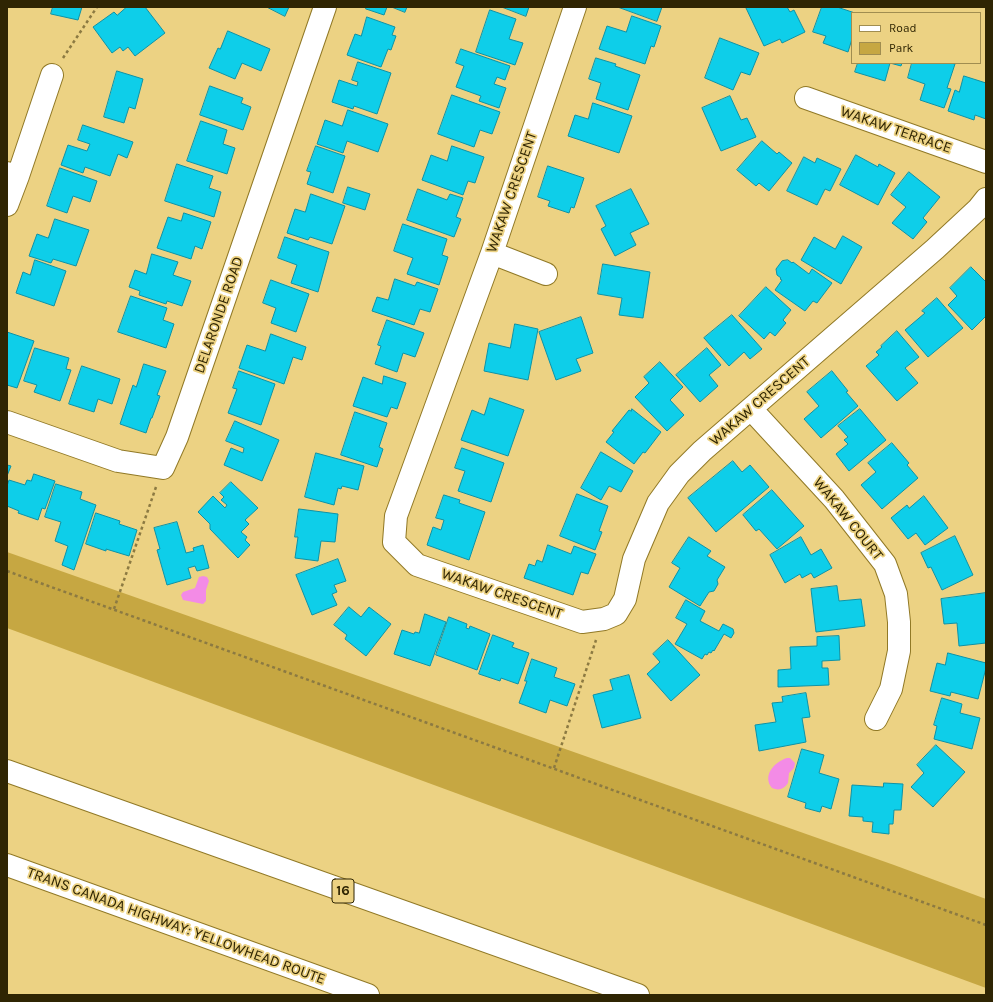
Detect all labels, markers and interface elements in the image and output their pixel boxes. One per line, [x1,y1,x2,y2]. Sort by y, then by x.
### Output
legend [851,12,981,64]
text: Road [889,21,917,35]
text: Park [889,41,913,55]
street label: WAKAW TERRACE [838,103,954,157]
street label: WAKAW CRESCENT [483,129,541,255]
street label: DELARONDE ROAD [191,254,247,376]
street label: WAKAW CRESCENT [706,353,814,449]
street label: WAKAW COURT [809,474,887,564]
street label: WAKAW CRESCENT [439,565,565,623]
street label: TRANS CANADA HIGHWAY: YELLOWHEAD ROUTE [24,863,328,989]
road number: 16 [332,879,354,903]

